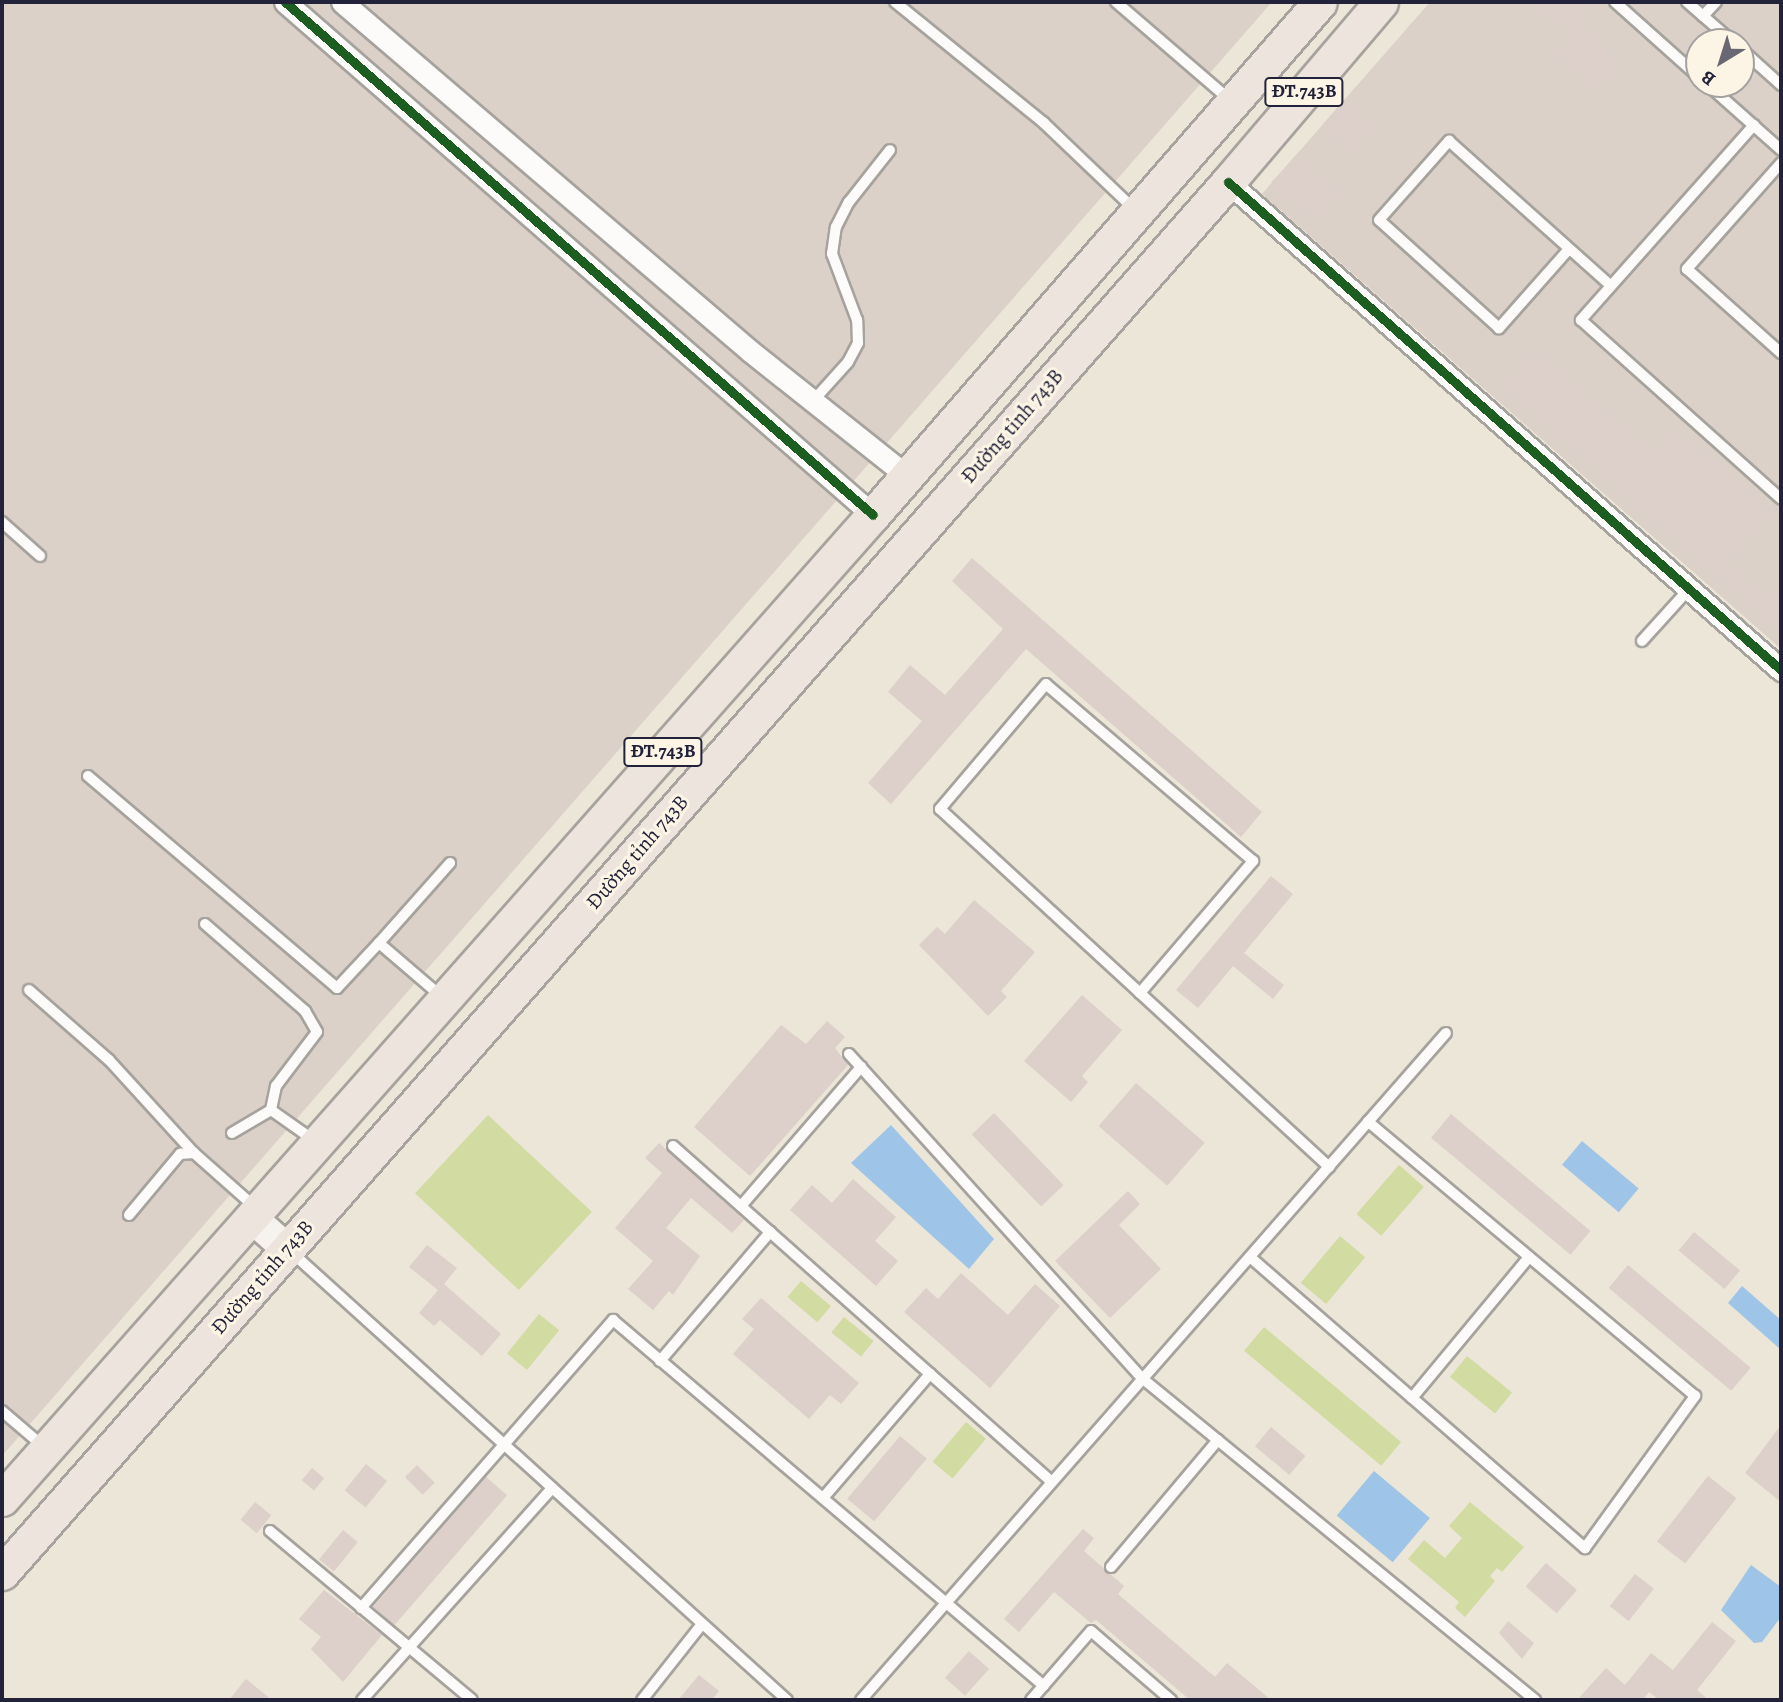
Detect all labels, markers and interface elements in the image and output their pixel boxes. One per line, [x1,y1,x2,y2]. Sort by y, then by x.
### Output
north arrow [1685,28,1755,98]
text: B [1696,64,1721,92]
road number: ĐT.743B [1264,76,1344,108]
street label: Đường tỉnh 743B [956,364,1068,488]
road number: ĐT.743B [623,736,703,768]
street label: Đường tỉnh 743B [581,790,693,914]
street label: Đường tỉnh 743B [206,1215,318,1339]

